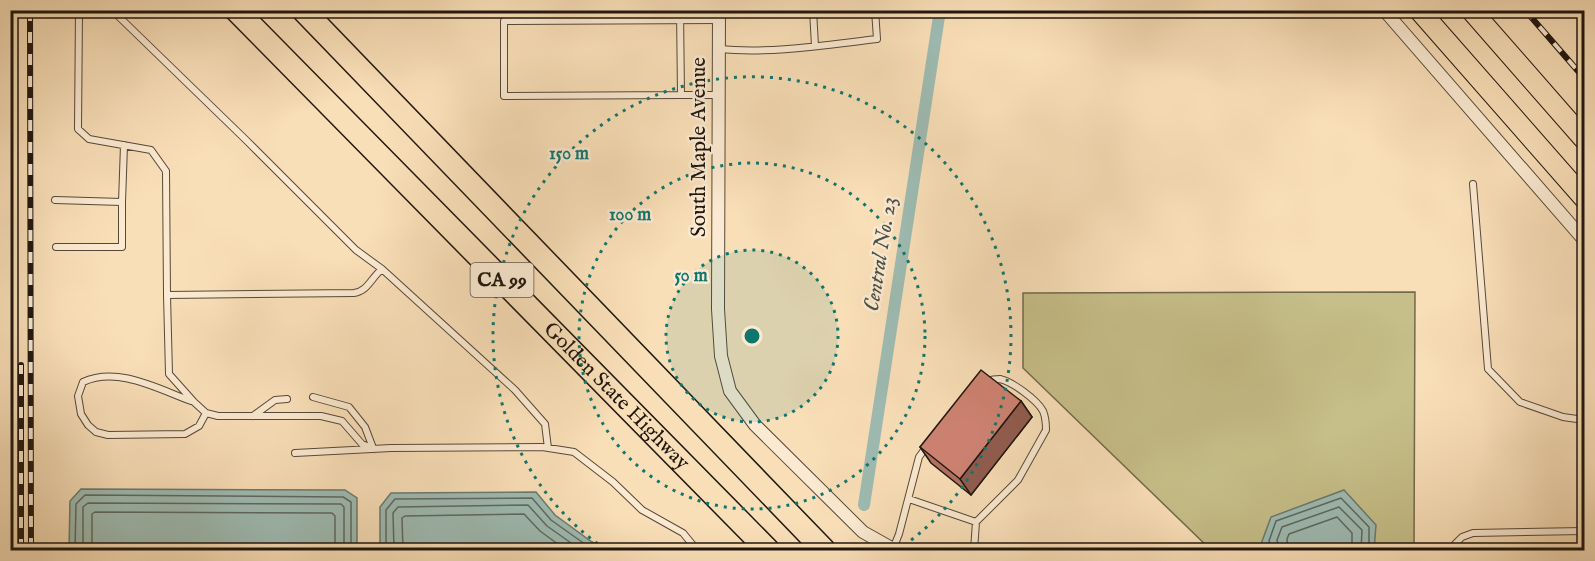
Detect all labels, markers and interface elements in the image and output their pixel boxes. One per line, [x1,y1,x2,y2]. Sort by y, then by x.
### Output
street label: South Maple Avenue [686,57,713,237]
text: 150 m [549,143,589,166]
water label: Central No. 23 [858,194,904,314]
text: 100 m [609,204,651,227]
road number: CA 99 [470,263,534,297]
text: 50 m [674,265,708,288]
street label: Golden State Highway [537,316,696,476]
centre of rings [742,326,762,346]

